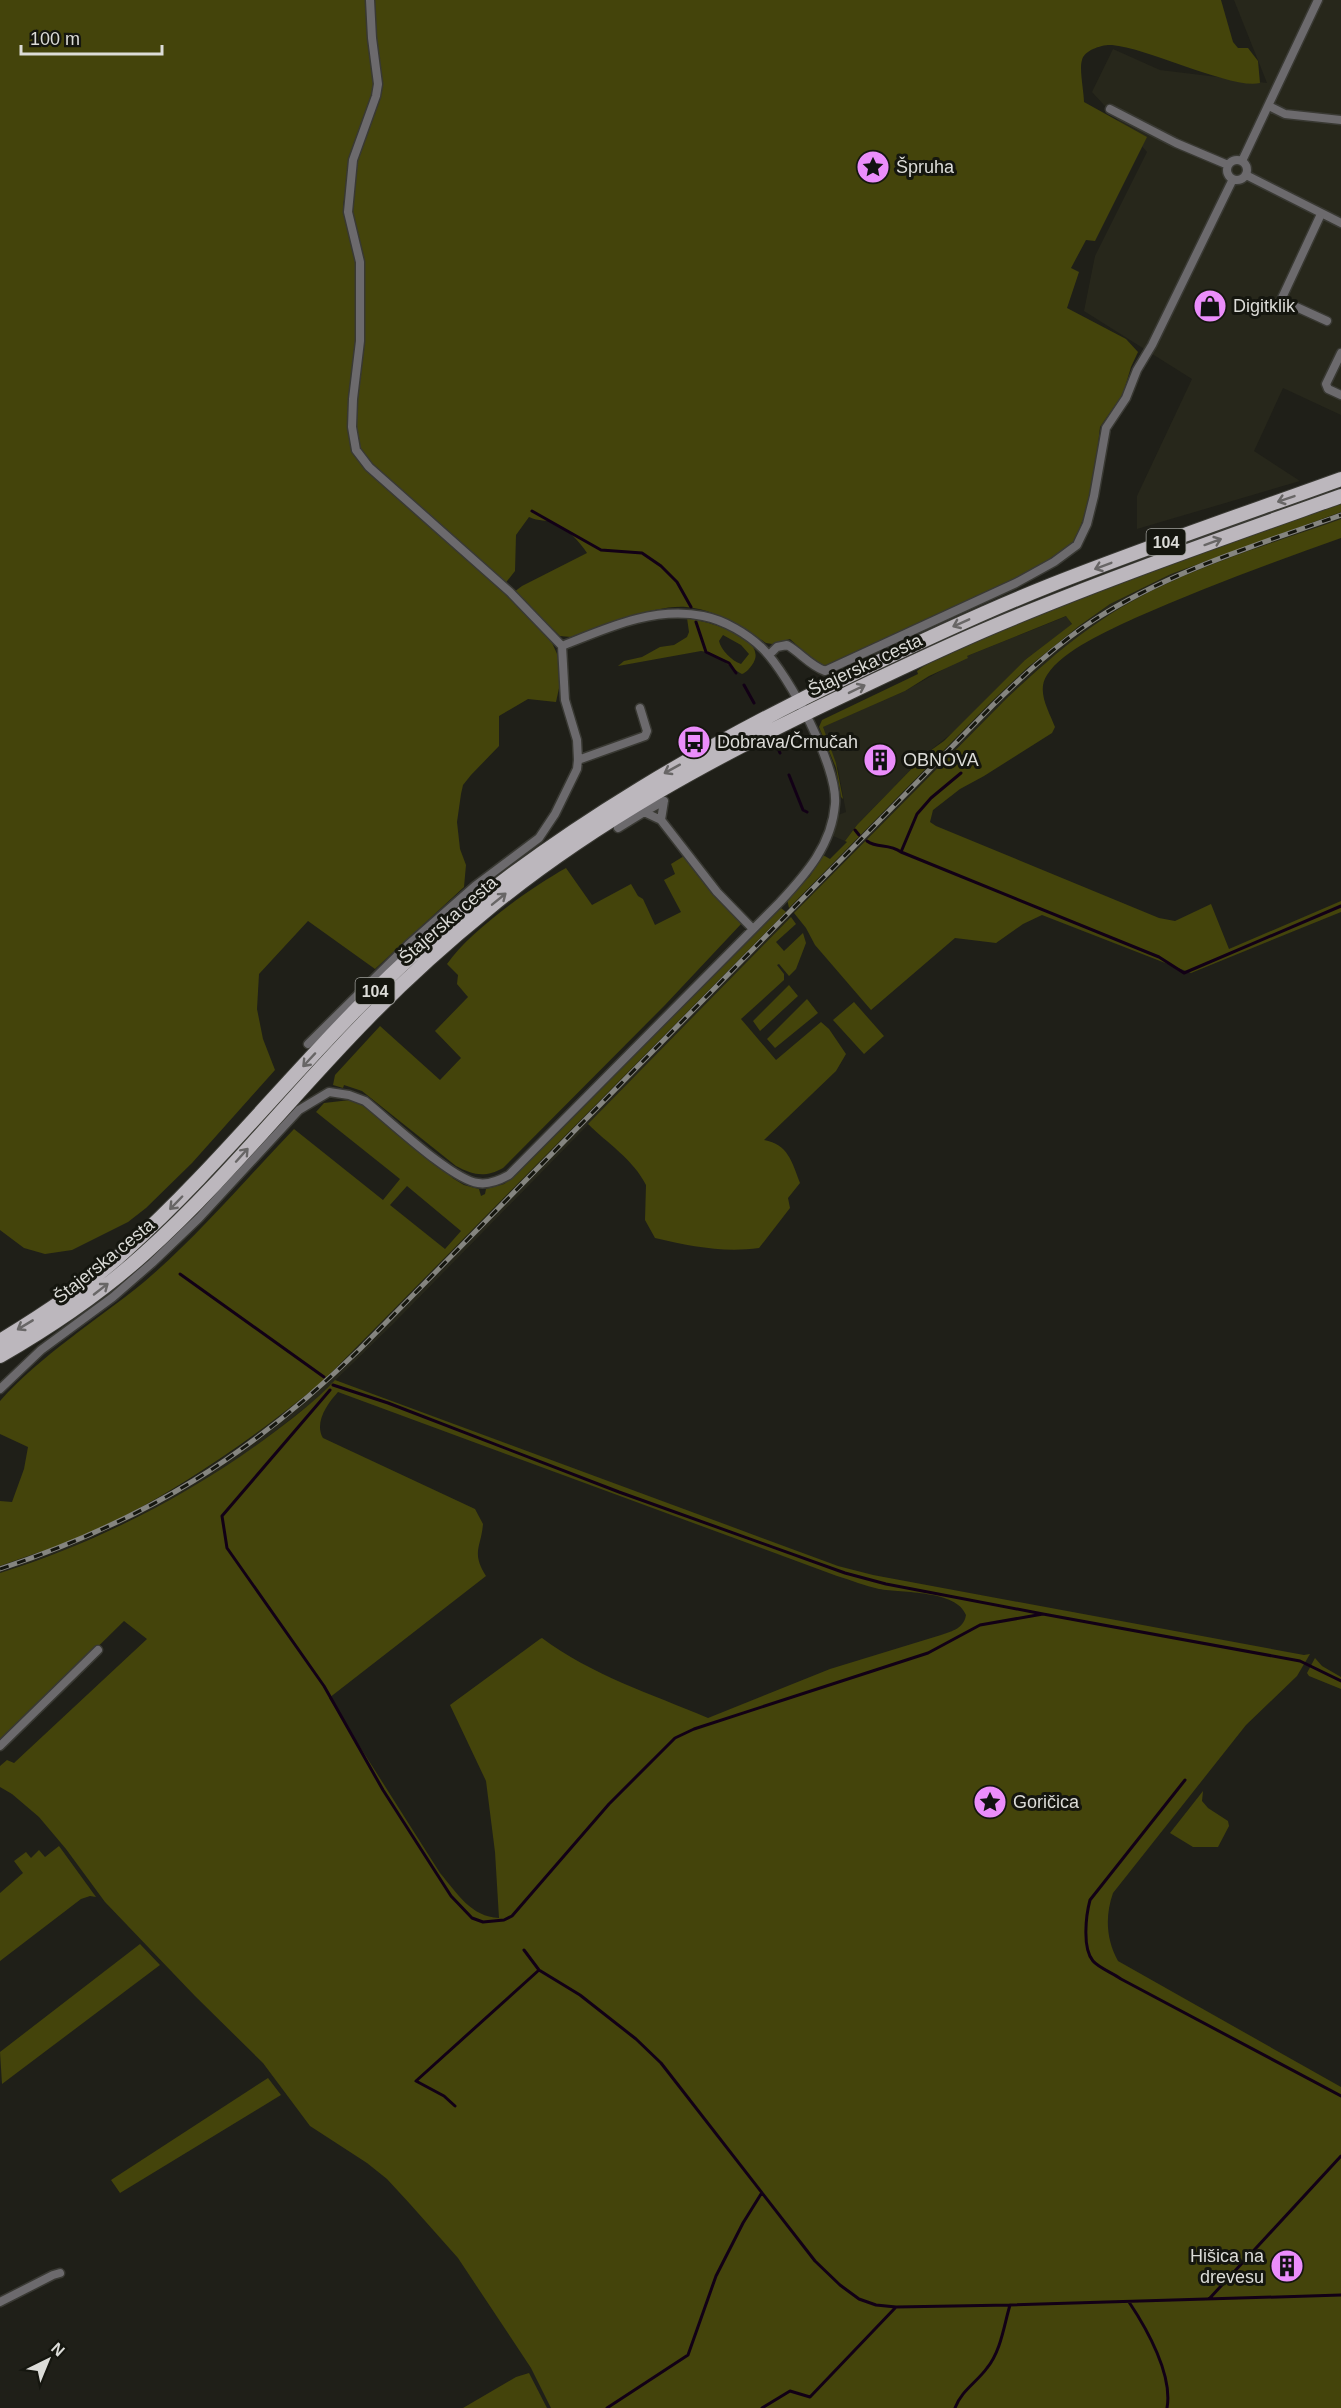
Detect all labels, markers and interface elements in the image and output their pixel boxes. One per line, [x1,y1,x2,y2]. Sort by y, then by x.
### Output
scale bar [21,18,162,56]
text: 100 m [30,29,80,49]
place icon: Špruha [855,149,891,185]
place label: Špruha [896,156,955,177]
shop icon: Digitklik [1192,288,1228,324]
place label: Digitklik [1233,296,1296,316]
one-way arrow [1277,494,1296,505]
road number: 104 [1146,529,1186,555]
one-way arrow [1203,536,1222,547]
one-way arrow [1094,561,1112,572]
one-way arrow [952,618,971,629]
street label: Štajerska cesta [805,629,926,700]
one-way arrow [847,682,865,694]
bus stop icon: Dobrava/Črnučah [676,724,712,760]
place label: Dobrava/Črnučah [717,731,858,752]
building icon: OBNOVA [862,742,898,778]
place label: OBNOVA [903,750,979,770]
one-way arrow [664,763,681,775]
street label: Štajerska cesta [394,871,502,968]
one-way arrow [491,893,507,906]
road number: 104 [356,978,394,1004]
one-way arrow [301,1052,316,1067]
one-way arrow [235,1148,249,1163]
one-way arrow [169,1195,183,1210]
street label: Štajerska cesta [49,1213,159,1307]
one-way arrow [93,1283,109,1296]
one-way arrow [17,1320,34,1332]
place icon: Goričica [972,1784,1008,1820]
place label: Goričica [1013,1792,1080,1812]
place label: Hišica na drevesu [1190,2246,1265,2287]
building icon: Hišica na drevesu [1269,2248,1305,2284]
north arrow [18,2330,78,2390]
text: N [48,2339,68,2360]

